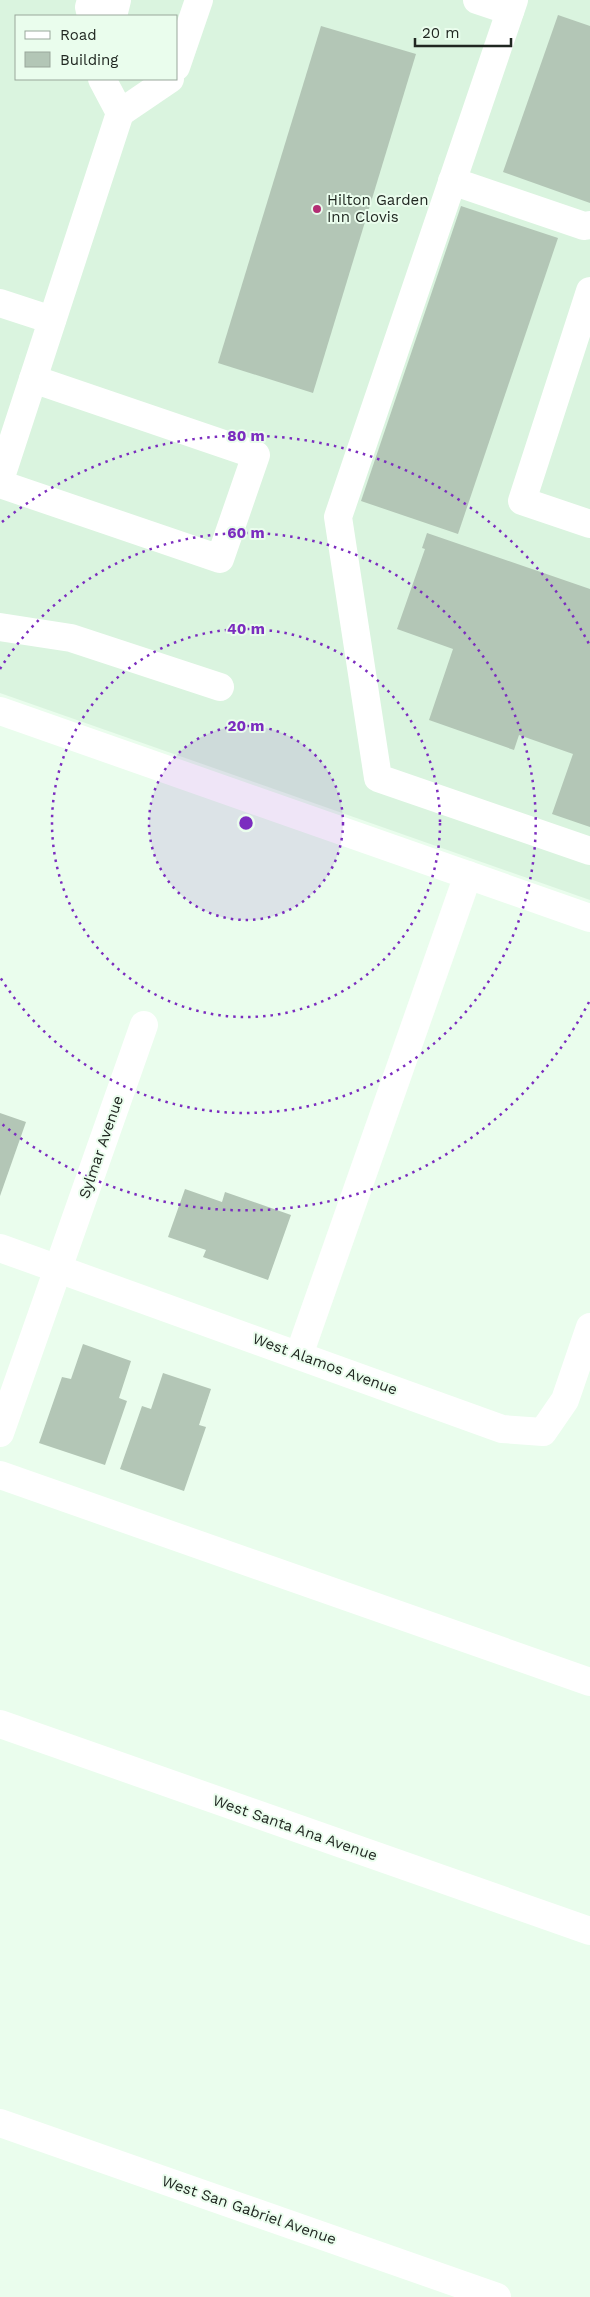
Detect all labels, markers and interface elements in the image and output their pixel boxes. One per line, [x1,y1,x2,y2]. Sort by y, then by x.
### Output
legend [15,15,178,80]
scale bar [415,15,511,47]
text: 20 m [422,24,460,42]
text: Road [60,26,97,44]
text: Building [60,51,118,69]
place label: Hilton Garden Inn Clovis [327,191,429,226]
marker: Hilton Garden Inn Clovis [311,203,323,215]
text: 80 m [227,427,265,445]
text: 60 m [227,524,265,542]
text: 40 m [227,620,265,638]
text: 20 m [227,717,265,735]
centre of rings [237,814,255,832]
street label: Sylmar Avenue [75,1093,127,1201]
street label: West Alamos Avenue [250,1329,400,1399]
street label: West Santa Ana Avenue [210,1791,380,1865]
street label: West San Gabriel Avenue [159,2172,339,2248]

